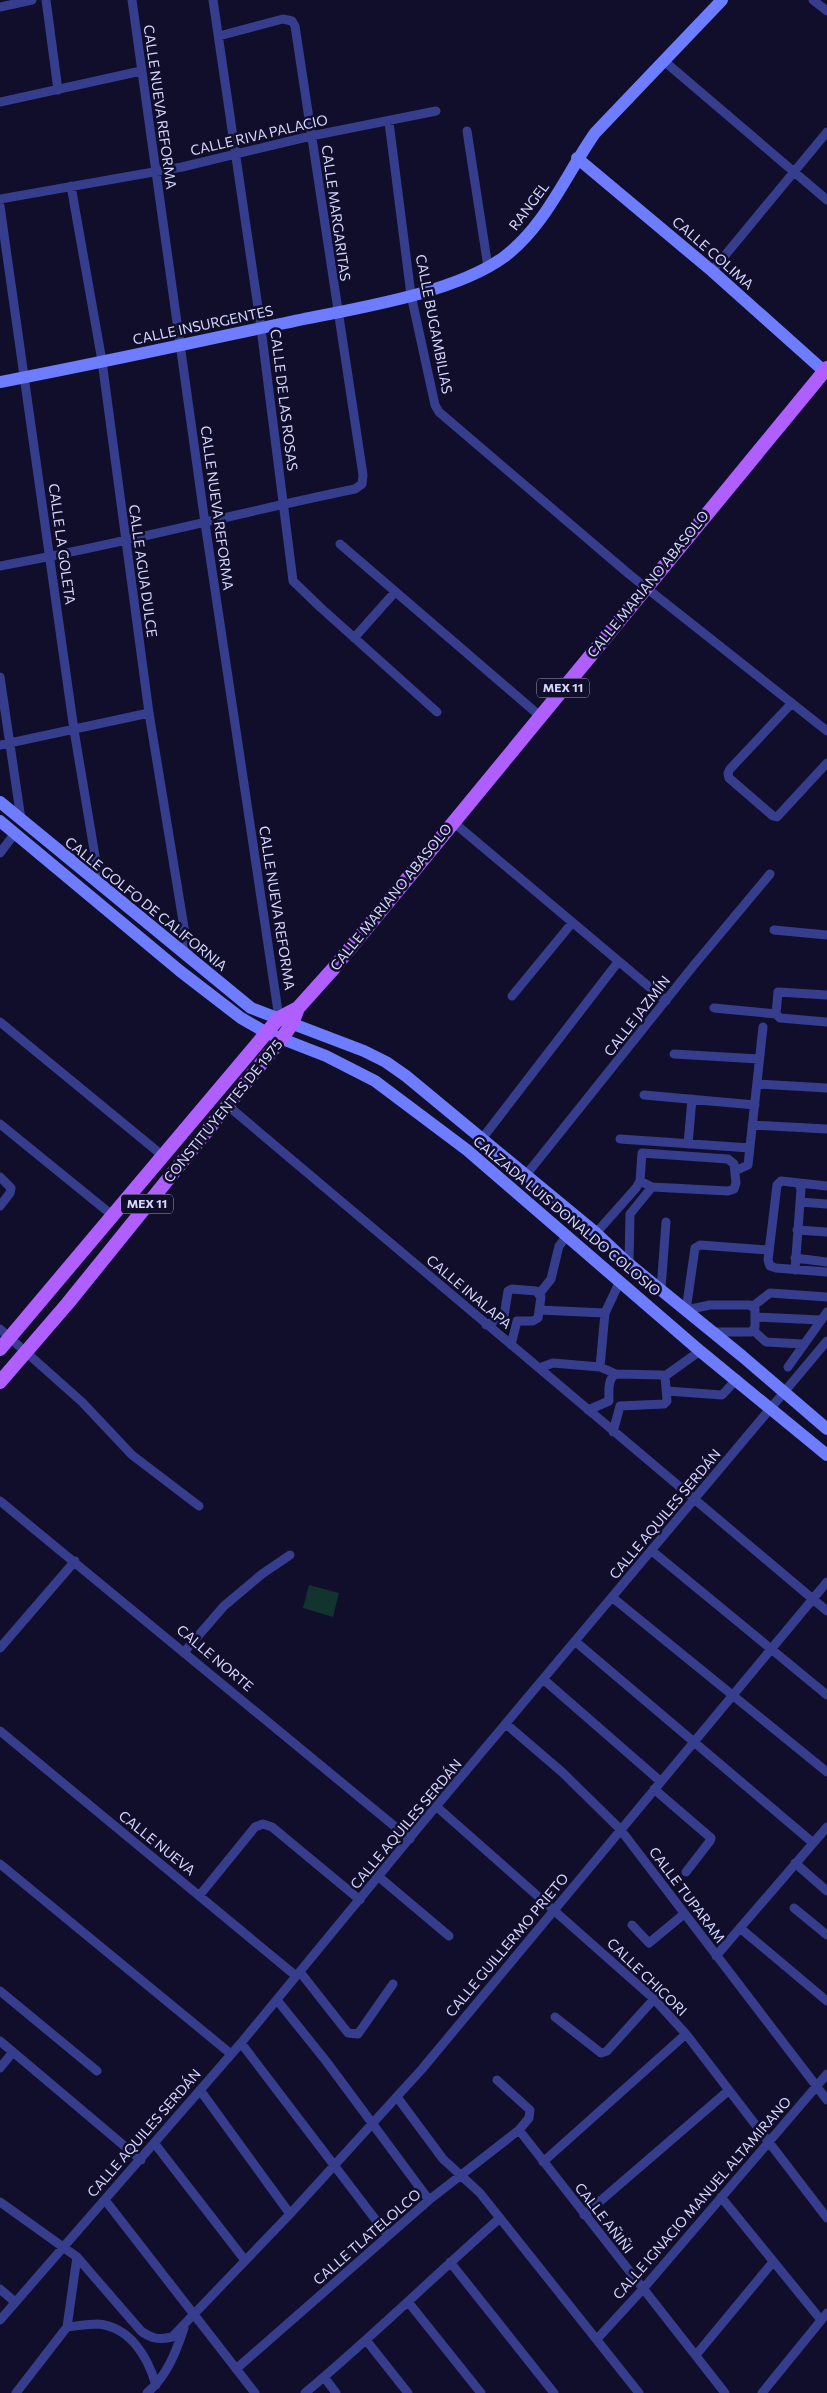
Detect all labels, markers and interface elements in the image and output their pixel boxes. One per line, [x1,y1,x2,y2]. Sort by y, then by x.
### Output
street label: CALLE NUEVA REFORMA [141,24,181,191]
street label: CALLE RIVA PALACIO [189,110,329,159]
street label: CALLE MARGARITAS [319,144,354,282]
street label: RANGEL [505,178,552,233]
street label: CALLE COLIMA [669,213,758,293]
street label: CALLE BUGAMBILIAS [413,253,456,395]
street label: CALLE INSURGENTES [131,301,275,348]
street label: CALLE DE LAS ROSAS [267,328,302,472]
street label: CALLE NUEVA REFORMA [198,425,238,592]
street label: CALLE LA GOLETA [46,482,79,606]
street label: CALLE AGUA DULCE [126,503,161,639]
street label: CALLE MARIANO ABASOLO [583,507,712,661]
road number: MEX 11 [537,678,589,698]
street label: CALLE MARIANO ABASOLO [326,820,455,974]
street label: CALLE NUEVA REFORMA [256,825,299,992]
street label: CALLE GOLFO DE CALIFORNIA [62,833,231,974]
street label: CALLE JAZMÍN [600,972,673,1059]
street label: CONSTITUYENTES DE 1975 [160,1036,286,1186]
street label: CALZADA LUIS DONALDO COLOSIO [470,1132,665,1299]
road number: MEX 11 [121,1194,173,1214]
street label: CALLE INALAPA [423,1251,516,1332]
street label: CALLE AQUILES SERDÁN [605,1445,724,1582]
street label: CALLE NORTE [174,1621,257,1695]
street label: CALLE AQUILES SERDÁN [346,1755,465,1892]
street label: CALLE NUEVA [116,1807,199,1879]
street label: CALLE TUPARAM [646,1843,729,1946]
street label: CALLE GUILLERMO PRIETO [442,1869,572,2020]
street label: CALLE CHICORI [604,1934,691,2019]
street label: CALLE AQUILES SERDÁN [83,2065,204,2200]
street label: CALLE IGNACIO MANUEL ALTAMIRANO [609,2093,794,2302]
street label: CALLE AÑIÑI [572,2179,637,2256]
street label: CALLE TLATELOLCO [309,2185,424,2288]

